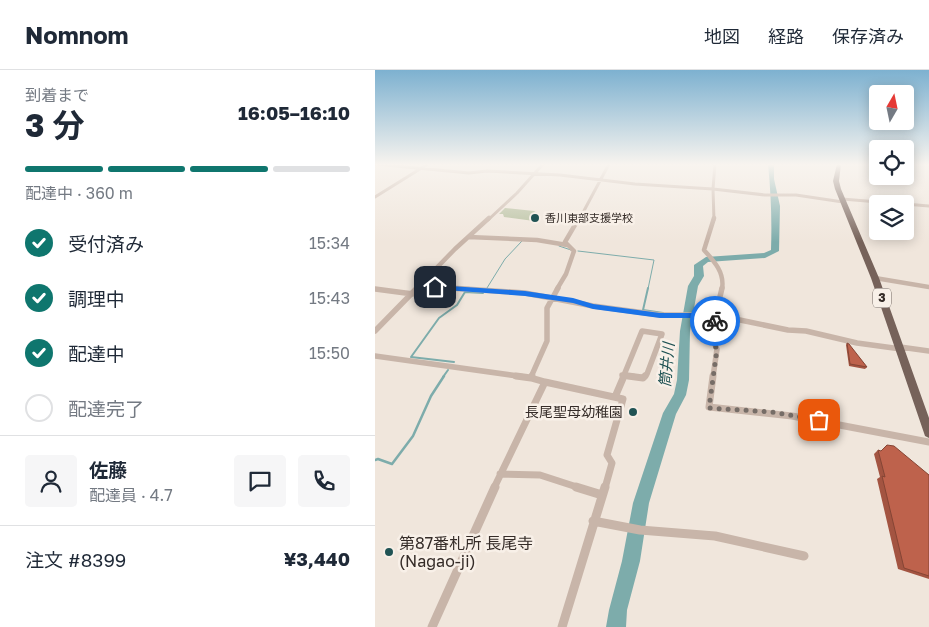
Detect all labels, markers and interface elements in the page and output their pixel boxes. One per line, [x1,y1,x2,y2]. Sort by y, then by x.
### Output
text: Nomnom [25,20,129,49]
text: 地図 [704,25,740,47]
text: 経路 [768,25,804,47]
text: 保存済み [832,25,904,47]
text: 到着まで [25,85,89,105]
north arrow [869,85,914,130]
map controls [869,85,914,240]
text: 16:05–16:10 [238,101,350,124]
text: 3 分 [25,106,85,144]
button: locate [869,140,914,185]
text: 配達中 · 360 m [25,183,133,203]
button: layers [869,195,914,240]
place label: 香川東部支援学校 [545,211,633,224]
marker: 香川東部支援学校 [529,212,541,224]
icon: check [25,229,53,257]
text: 受付済み [68,232,144,255]
text: 15:34 [309,233,350,253]
pin [414,266,456,308]
icon: home [421,273,449,301]
icon: check [25,284,53,312]
text: 調理中 [68,287,125,310]
text: 15:43 [309,288,350,308]
road number: 3 [873,288,891,308]
courier [690,296,740,346]
icon: bike [701,307,729,335]
icon: check [25,339,53,367]
water label: 筒井川 [655,340,677,388]
text: 配達中 [68,342,125,365]
text: 15:50 [309,343,350,363]
text: 配達完了 [68,397,144,420]
pin [798,399,840,441]
place label: 長尾聖母幼稚園 [525,403,623,420]
marker: 長尾聖母幼稚園 [627,406,639,418]
icon: bag [805,406,833,434]
button: person [25,455,77,507]
button: chat [234,455,286,507]
button: phone [298,455,350,507]
text: 佐藤 [89,458,127,481]
text: 配達員 · 4.7 [89,485,173,505]
place label: 第87番札所 長尾寺 (Nagao-ji) [399,533,533,571]
marker: 第87番札所 長尾寺 (Nagao-ji) [383,546,395,558]
text: ¥3,440 [284,547,350,570]
text: 注文 #8399 [25,548,126,571]

